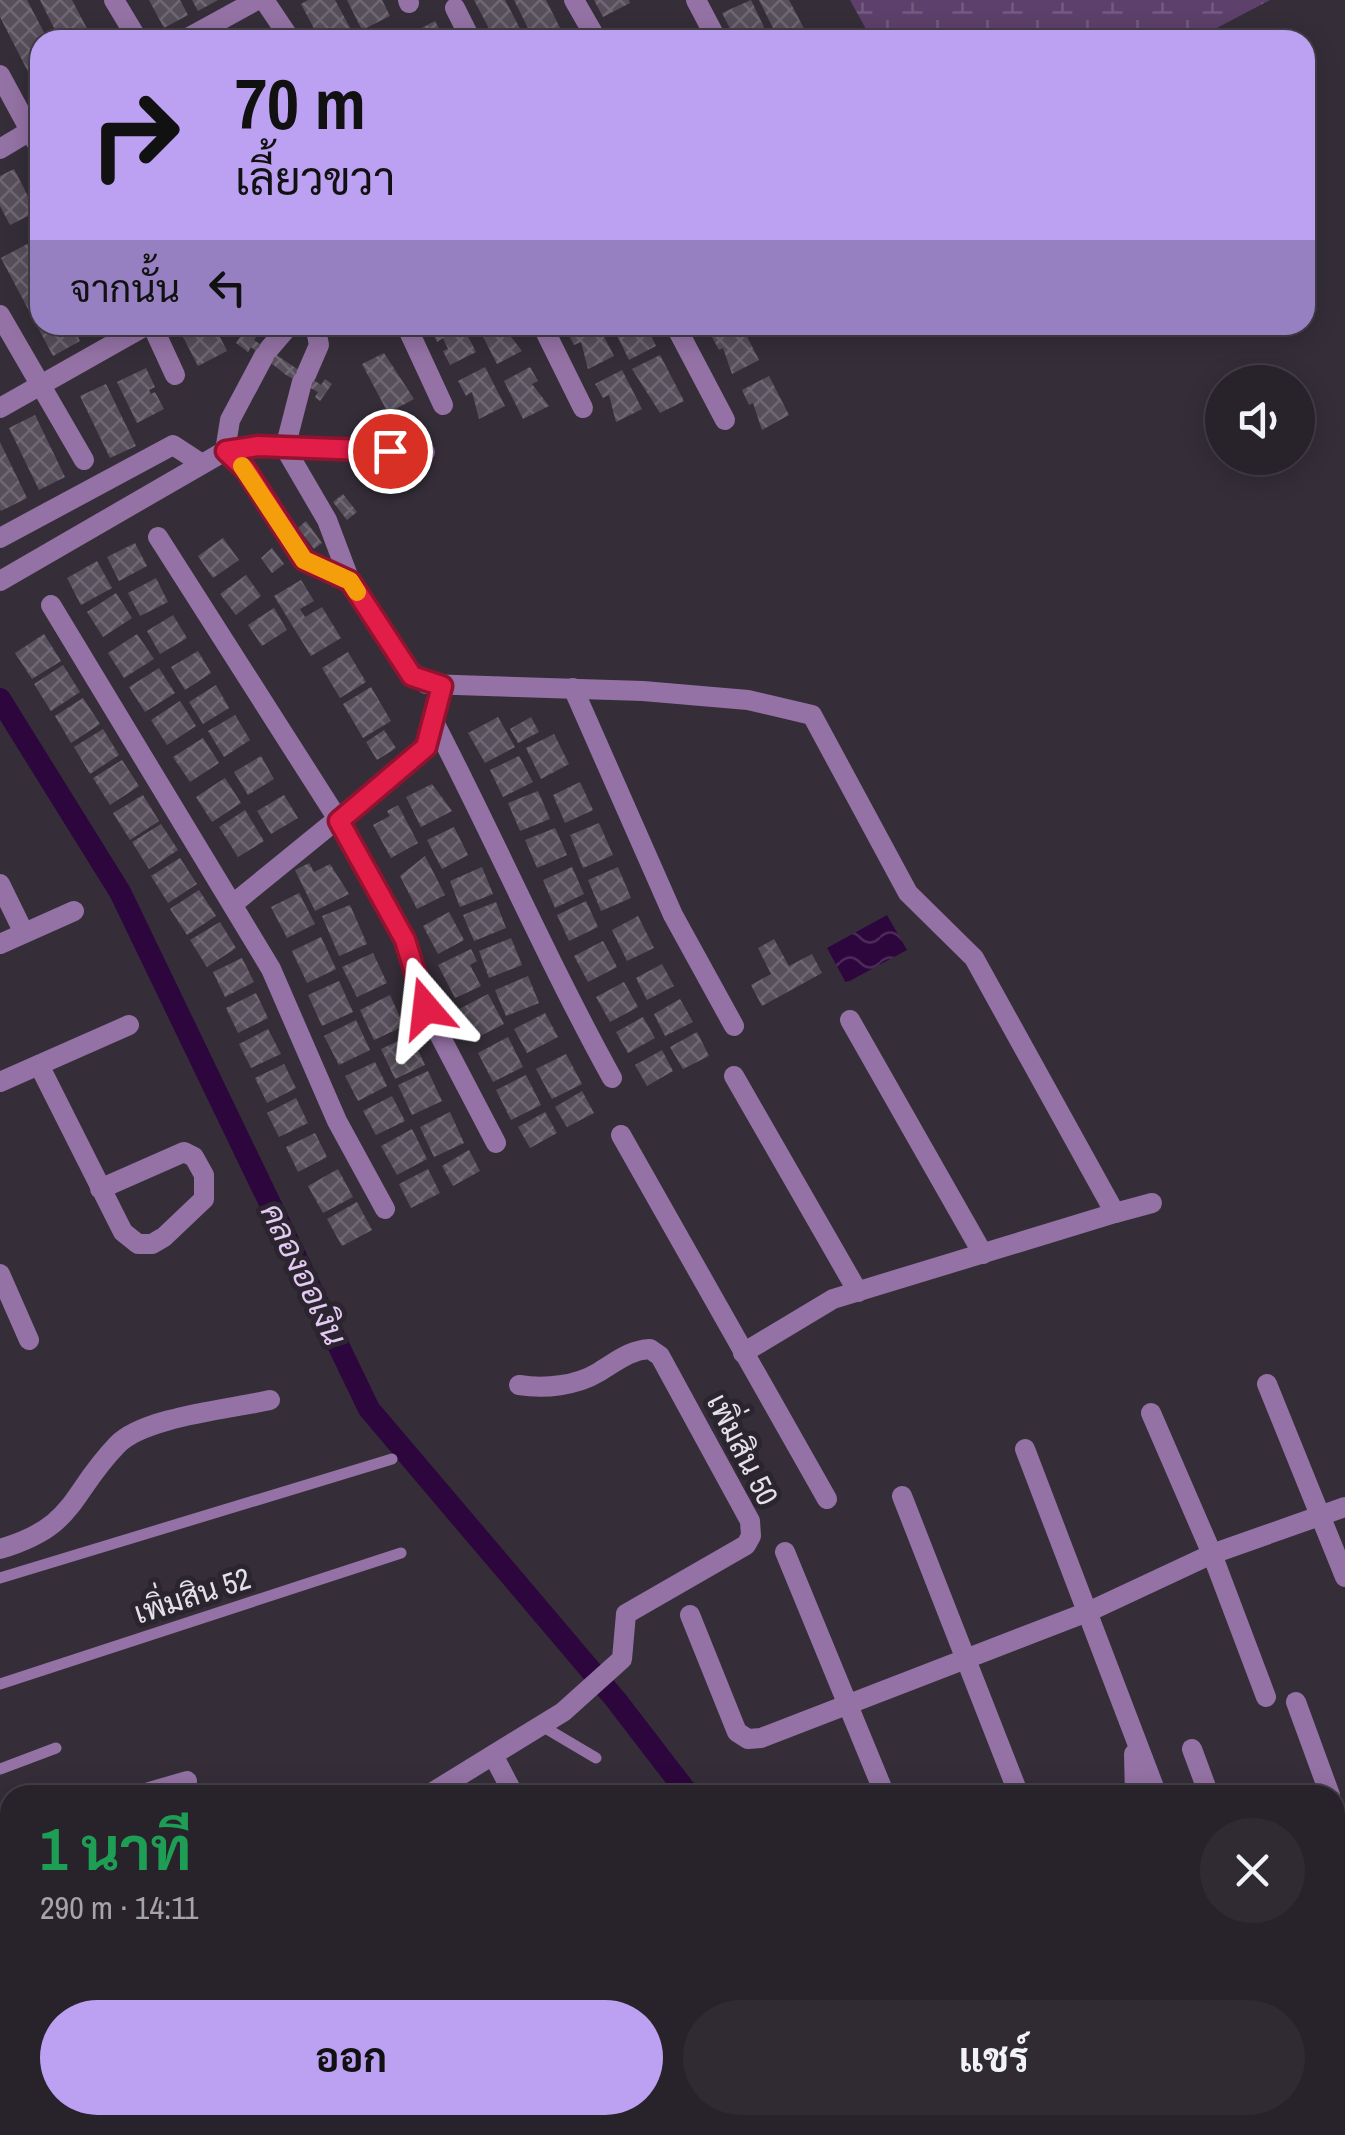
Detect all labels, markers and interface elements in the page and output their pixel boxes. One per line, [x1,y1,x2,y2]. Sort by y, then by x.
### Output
text: 70 m [235,57,366,151]
icon: right [70,70,200,200]
text: เลี้ยวขวา [235,148,395,209]
icon: left [200,260,255,315]
text: จากนั้น [70,263,180,314]
map controls [1205,365,1315,475]
button: sound [1205,365,1315,475]
pin [348,409,433,494]
icon: arrive [363,424,418,479]
position arrow [374,956,478,1060]
water label: คลองออเงิน [251,1196,357,1352]
street label: เพิ่มสิน 50 [698,1385,791,1512]
street label: เพิ่มสิน 52 [128,1554,255,1633]
text: 1 นาที [40,1808,191,1889]
button: close [1200,1818,1305,1923]
text: 290 m · 14:11 [40,1886,199,1929]
button: ออก [40,2000,663,2115]
button: แชร์ [683,2000,1305,2115]

